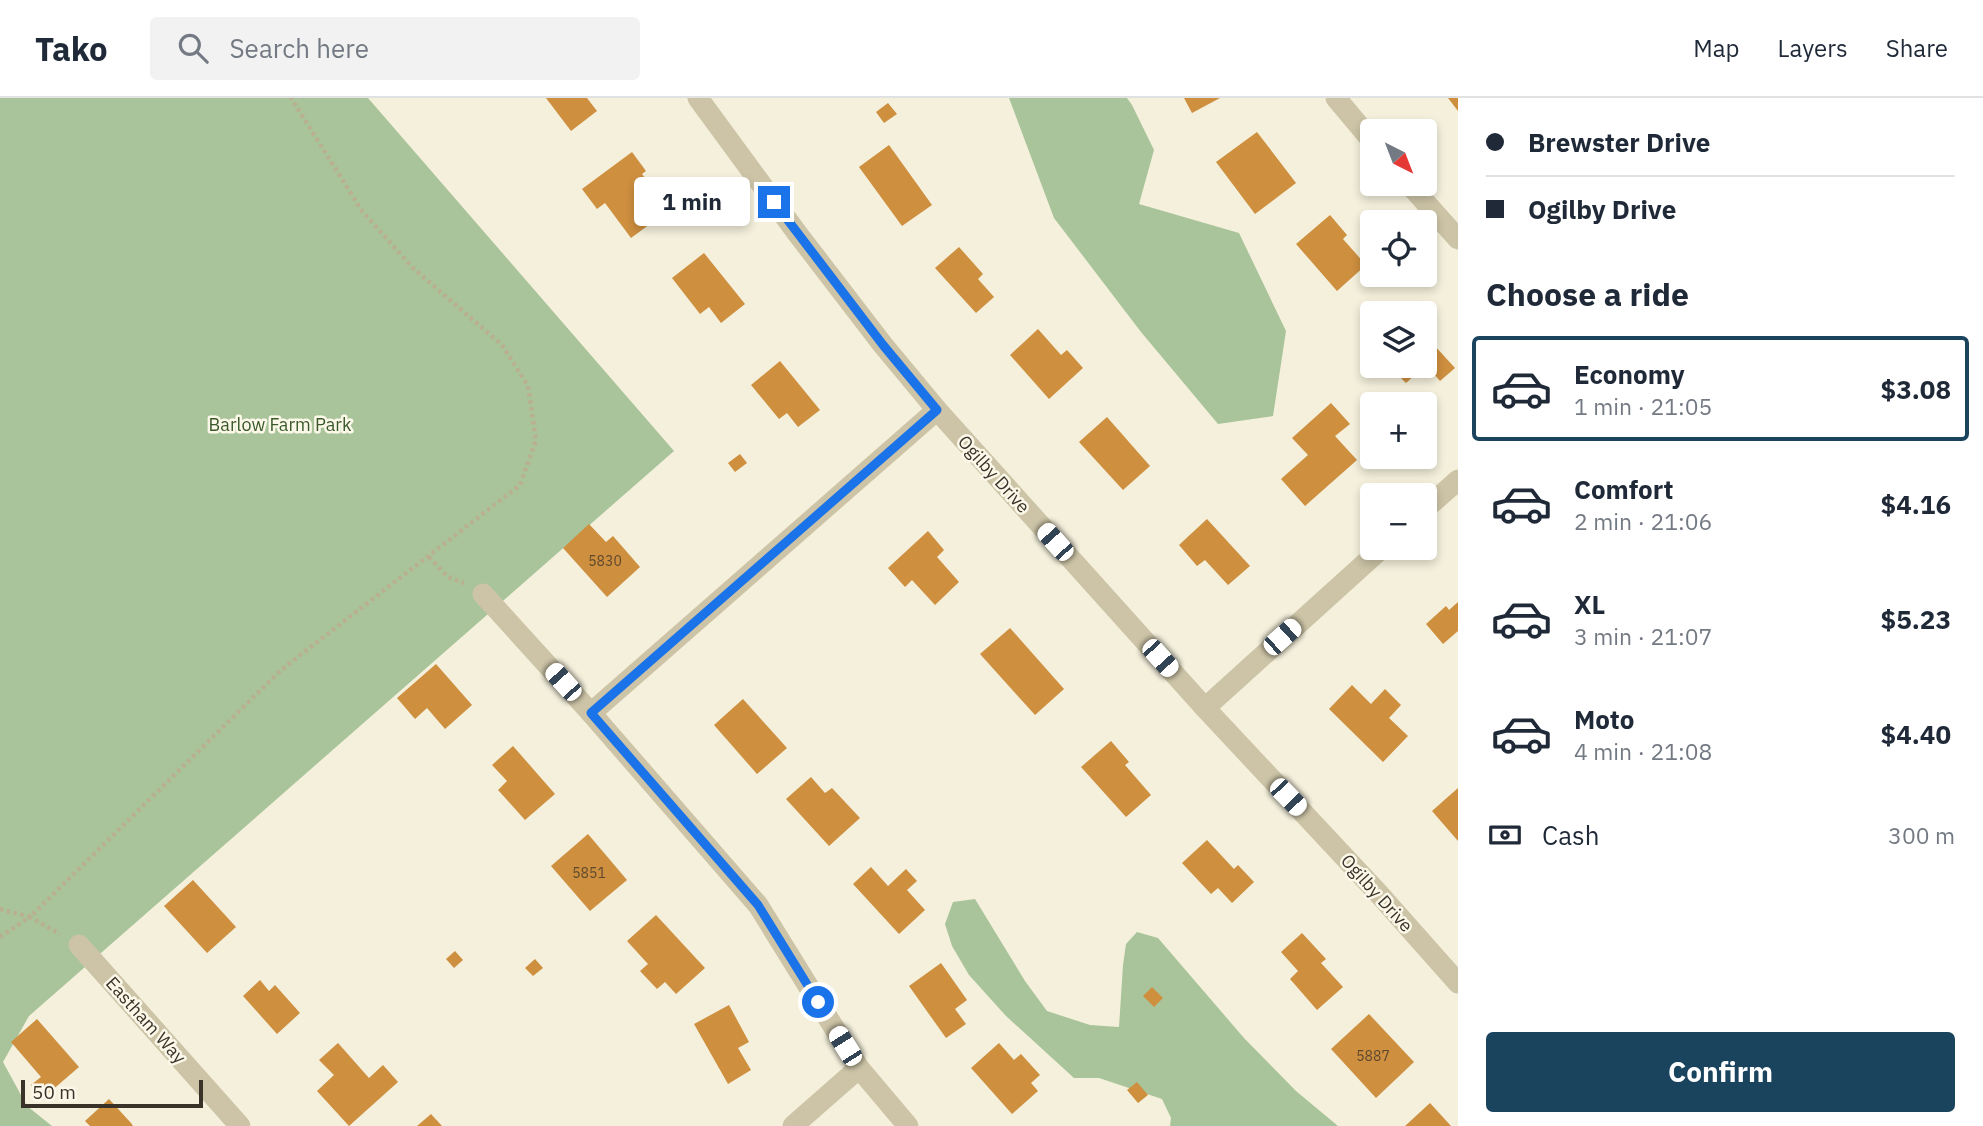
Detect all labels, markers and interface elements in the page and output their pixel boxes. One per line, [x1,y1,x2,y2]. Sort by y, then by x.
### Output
search box [150,17,640,80]
text: Tako [35,27,108,70]
icon: search [174,29,212,67]
text: Search here [230,31,369,65]
text: Map [1693,32,1740,64]
text: Layers [1778,32,1848,64]
text: Share [1886,32,1948,64]
north arrow [1360,119,1437,196]
map controls [1360,119,1437,560]
text: Brewster Drive [1528,125,1710,159]
callout: 1 min [634,178,750,226]
text: 1 min [662,186,722,216]
route end [758,186,790,218]
text: Ogilby Drive [1528,192,1676,226]
button: locate [1360,210,1437,287]
text: Choose a ride [1486,273,1689,315]
button: layers [1360,301,1437,378]
icon: car [1490,357,1553,420]
text: Economy [1574,357,1685,391]
text: $3.08 [1881,372,1951,406]
text: 1 min · 21:05 [1574,391,1712,421]
button: + [1360,392,1437,469]
park label: Barlow Farm Park [209,413,352,436]
street label: Ogilby Drive [953,430,1035,518]
icon: car [1490,472,1553,535]
text: Comfort [1574,472,1673,506]
button: − [1360,483,1437,560]
text: $4.16 [1881,487,1951,521]
text: 2 min · 21:06 [1574,506,1712,536]
car [1034,519,1077,565]
house number: 5830 [588,552,622,570]
icon: car [1490,587,1553,650]
text: XL [1574,587,1605,621]
text: $5.23 [1881,602,1951,636]
car [1260,615,1305,659]
text: 3 min · 21:07 [1574,621,1712,651]
car [1139,635,1182,681]
car [542,659,585,705]
icon: car [1490,702,1553,765]
text: Moto [1574,702,1634,736]
text: $4.40 [1881,717,1951,751]
text: 4 min · 21:08 [1574,736,1712,766]
car [1266,775,1311,819]
icon: cash [1486,816,1524,854]
text: Cash [1542,818,1599,852]
text: 300 m [1888,820,1955,850]
street label: Ogilby Drive [1336,849,1418,937]
house number: 5851 [572,864,606,882]
street label: Eastham Way [101,972,191,1068]
route start [802,986,834,1018]
car [825,1023,866,1069]
button: Confirm [1486,1032,1955,1112]
house number: 5887 [1356,1047,1390,1065]
scale bar [21,1077,203,1109]
text: 50 m [32,1080,76,1104]

